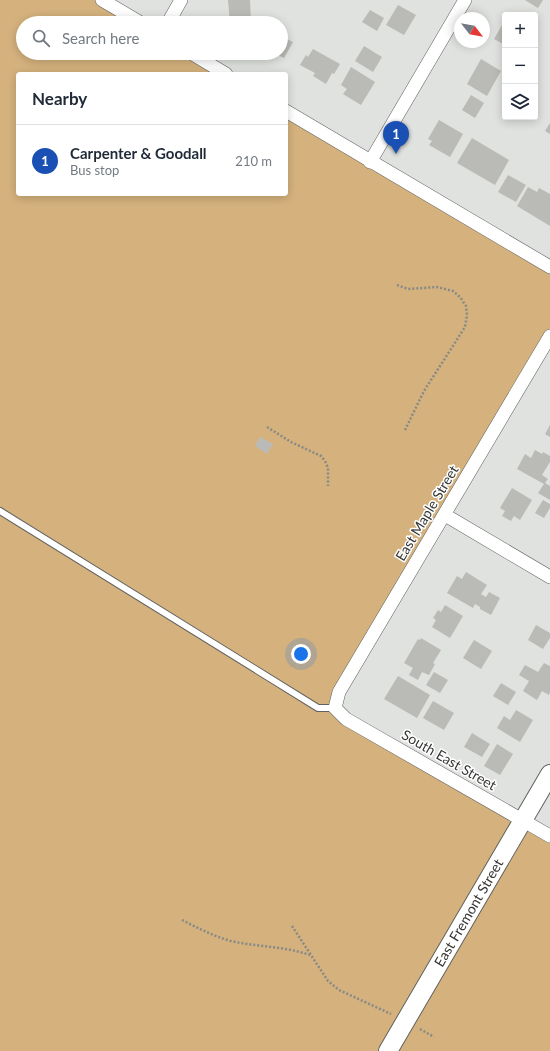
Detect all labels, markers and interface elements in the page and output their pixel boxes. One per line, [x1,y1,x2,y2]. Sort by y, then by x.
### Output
north arrow [454,12,490,48]
map controls [502,12,538,120]
button: + [502,12,538,48]
search box [16,16,288,60]
icon: search [30,27,52,49]
text: Search here [62,29,139,47]
button: − [502,48,538,84]
button: layers [502,84,538,120]
text: Nearby [32,88,87,109]
pin: 1 [383,121,409,154]
text: Carpenter & Goodall [70,144,207,162]
text: 1 [41,153,49,169]
text: 210 m [235,153,272,169]
text: Bus stop [70,162,119,178]
street label: East Maple Street [391,462,462,564]
your location [291,644,311,664]
street label: South East Street [399,726,499,793]
street label: East Fremont Street [430,856,506,970]

